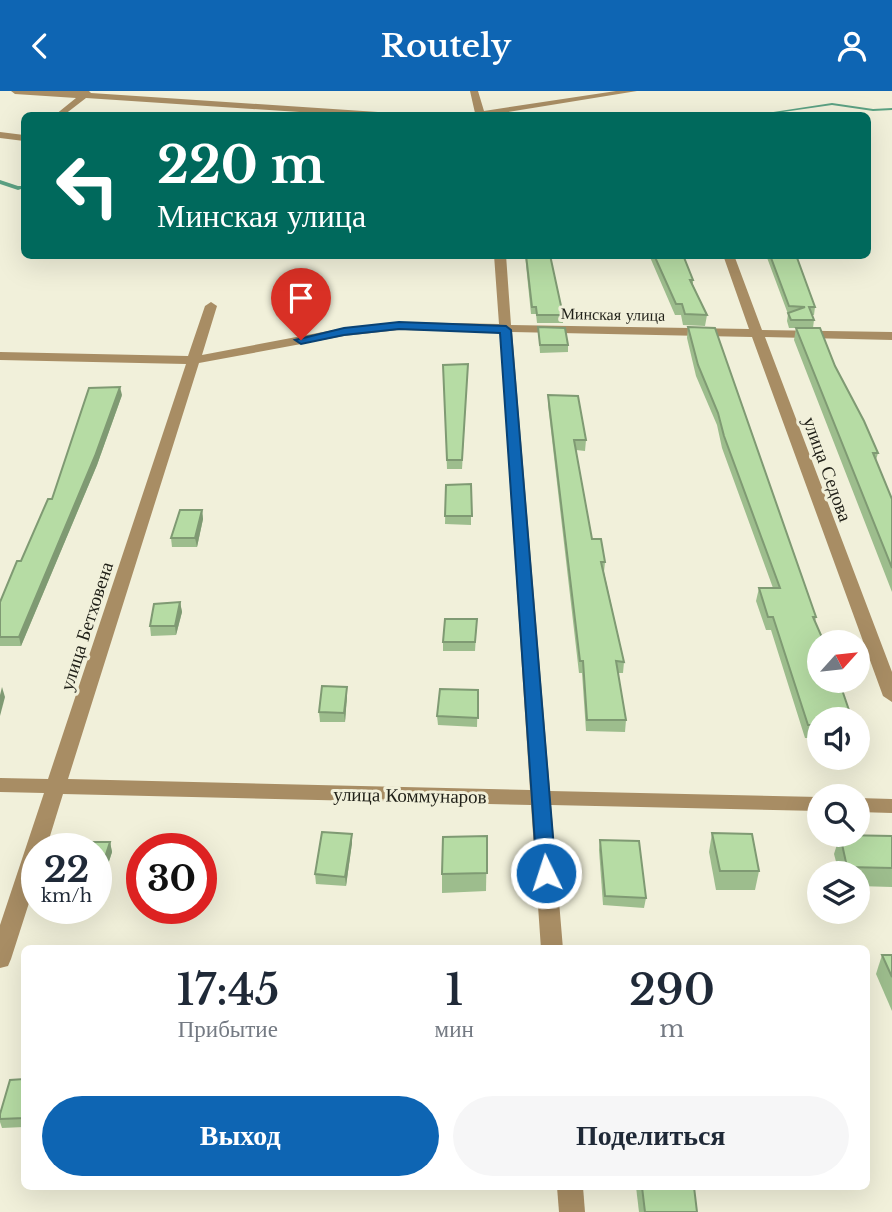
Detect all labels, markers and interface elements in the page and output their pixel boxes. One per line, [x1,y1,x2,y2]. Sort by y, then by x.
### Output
text: Routely [381,26,511,66]
icon: back [21,27,59,65]
icon: person [833,27,871,65]
text: 220 m [157,135,325,196]
icon: left [42,140,133,231]
text: Минская улица [157,196,366,236]
pin [271,268,331,340]
icon: arrive [282,279,320,317]
street label: Минская улица [561,303,665,325]
street label: улица Седова [798,414,857,525]
street label: улица Бетховена [55,558,118,694]
north arrow [807,630,870,693]
map controls [807,630,870,924]
button: sound [807,707,870,770]
street label: улица Коммунаров [333,783,487,808]
button: search [807,784,870,847]
speed limit sign: 30 [126,833,217,924]
position arrow [509,836,583,910]
text: 22 [44,848,89,891]
button: layers [807,861,870,924]
text: km/h [41,885,92,907]
text: 17:45 [176,964,279,1016]
text: 1 [445,964,463,1016]
text: 290 [629,964,715,1016]
text: Прибытие [178,1015,278,1043]
text: мин [435,1015,474,1043]
text: m [660,1015,684,1043]
button: Выход [42,1096,439,1176]
button: Поделиться [453,1096,849,1176]

